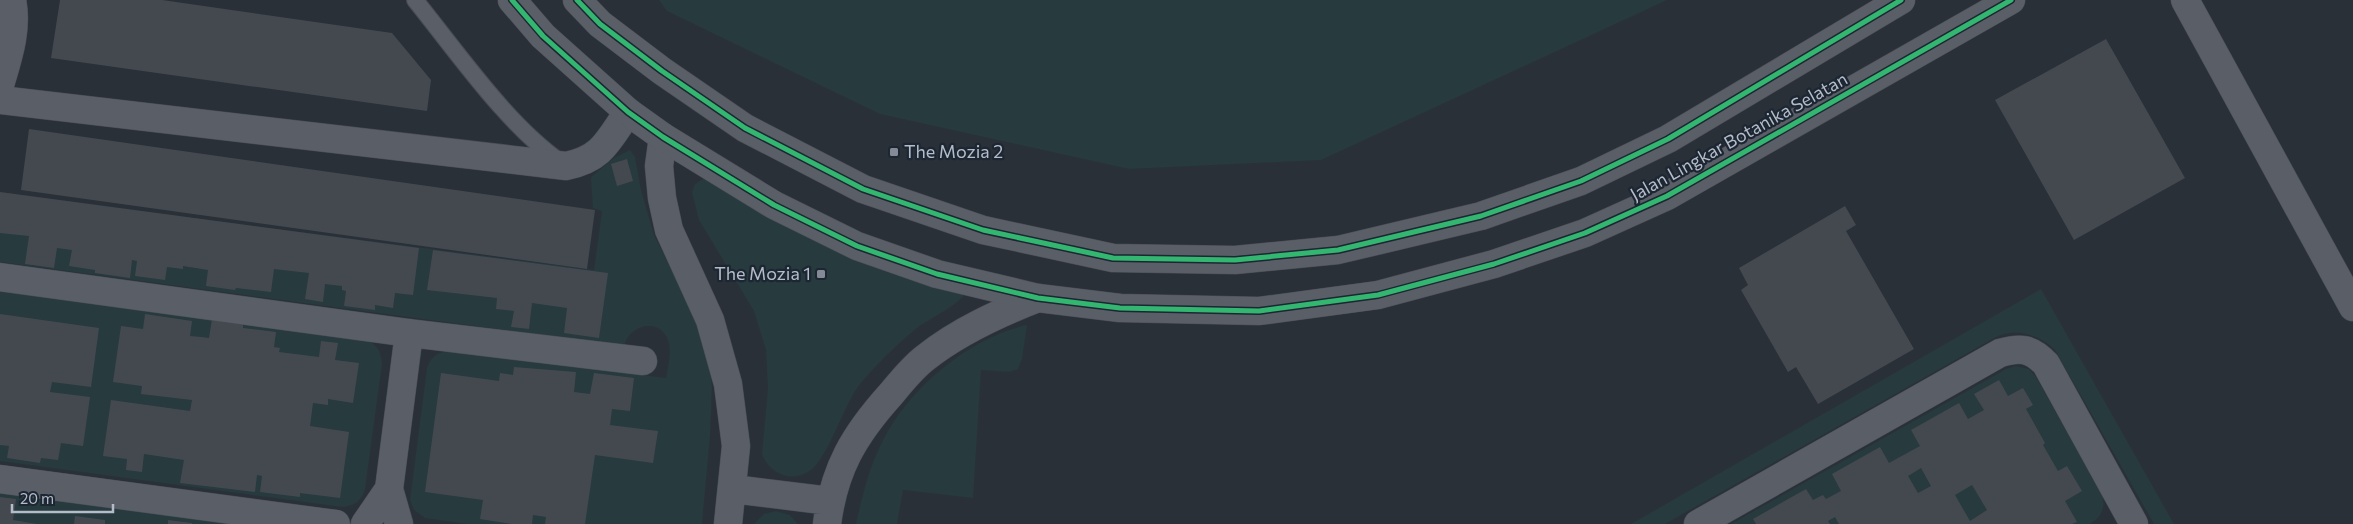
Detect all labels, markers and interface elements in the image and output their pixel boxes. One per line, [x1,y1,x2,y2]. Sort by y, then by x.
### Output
street label: Jalan Lingkar Botanika Selatan [1626,67,1851,205]
place label: The Mozia 2 [904,140,1003,162]
marker: The Mozia 2 [888,146,900,158]
place label: The Mozia 1 [714,262,811,284]
marker: The Mozia 1 [815,268,827,280]
scale bar [12,482,114,514]
text: 20 m [20,489,54,507]

